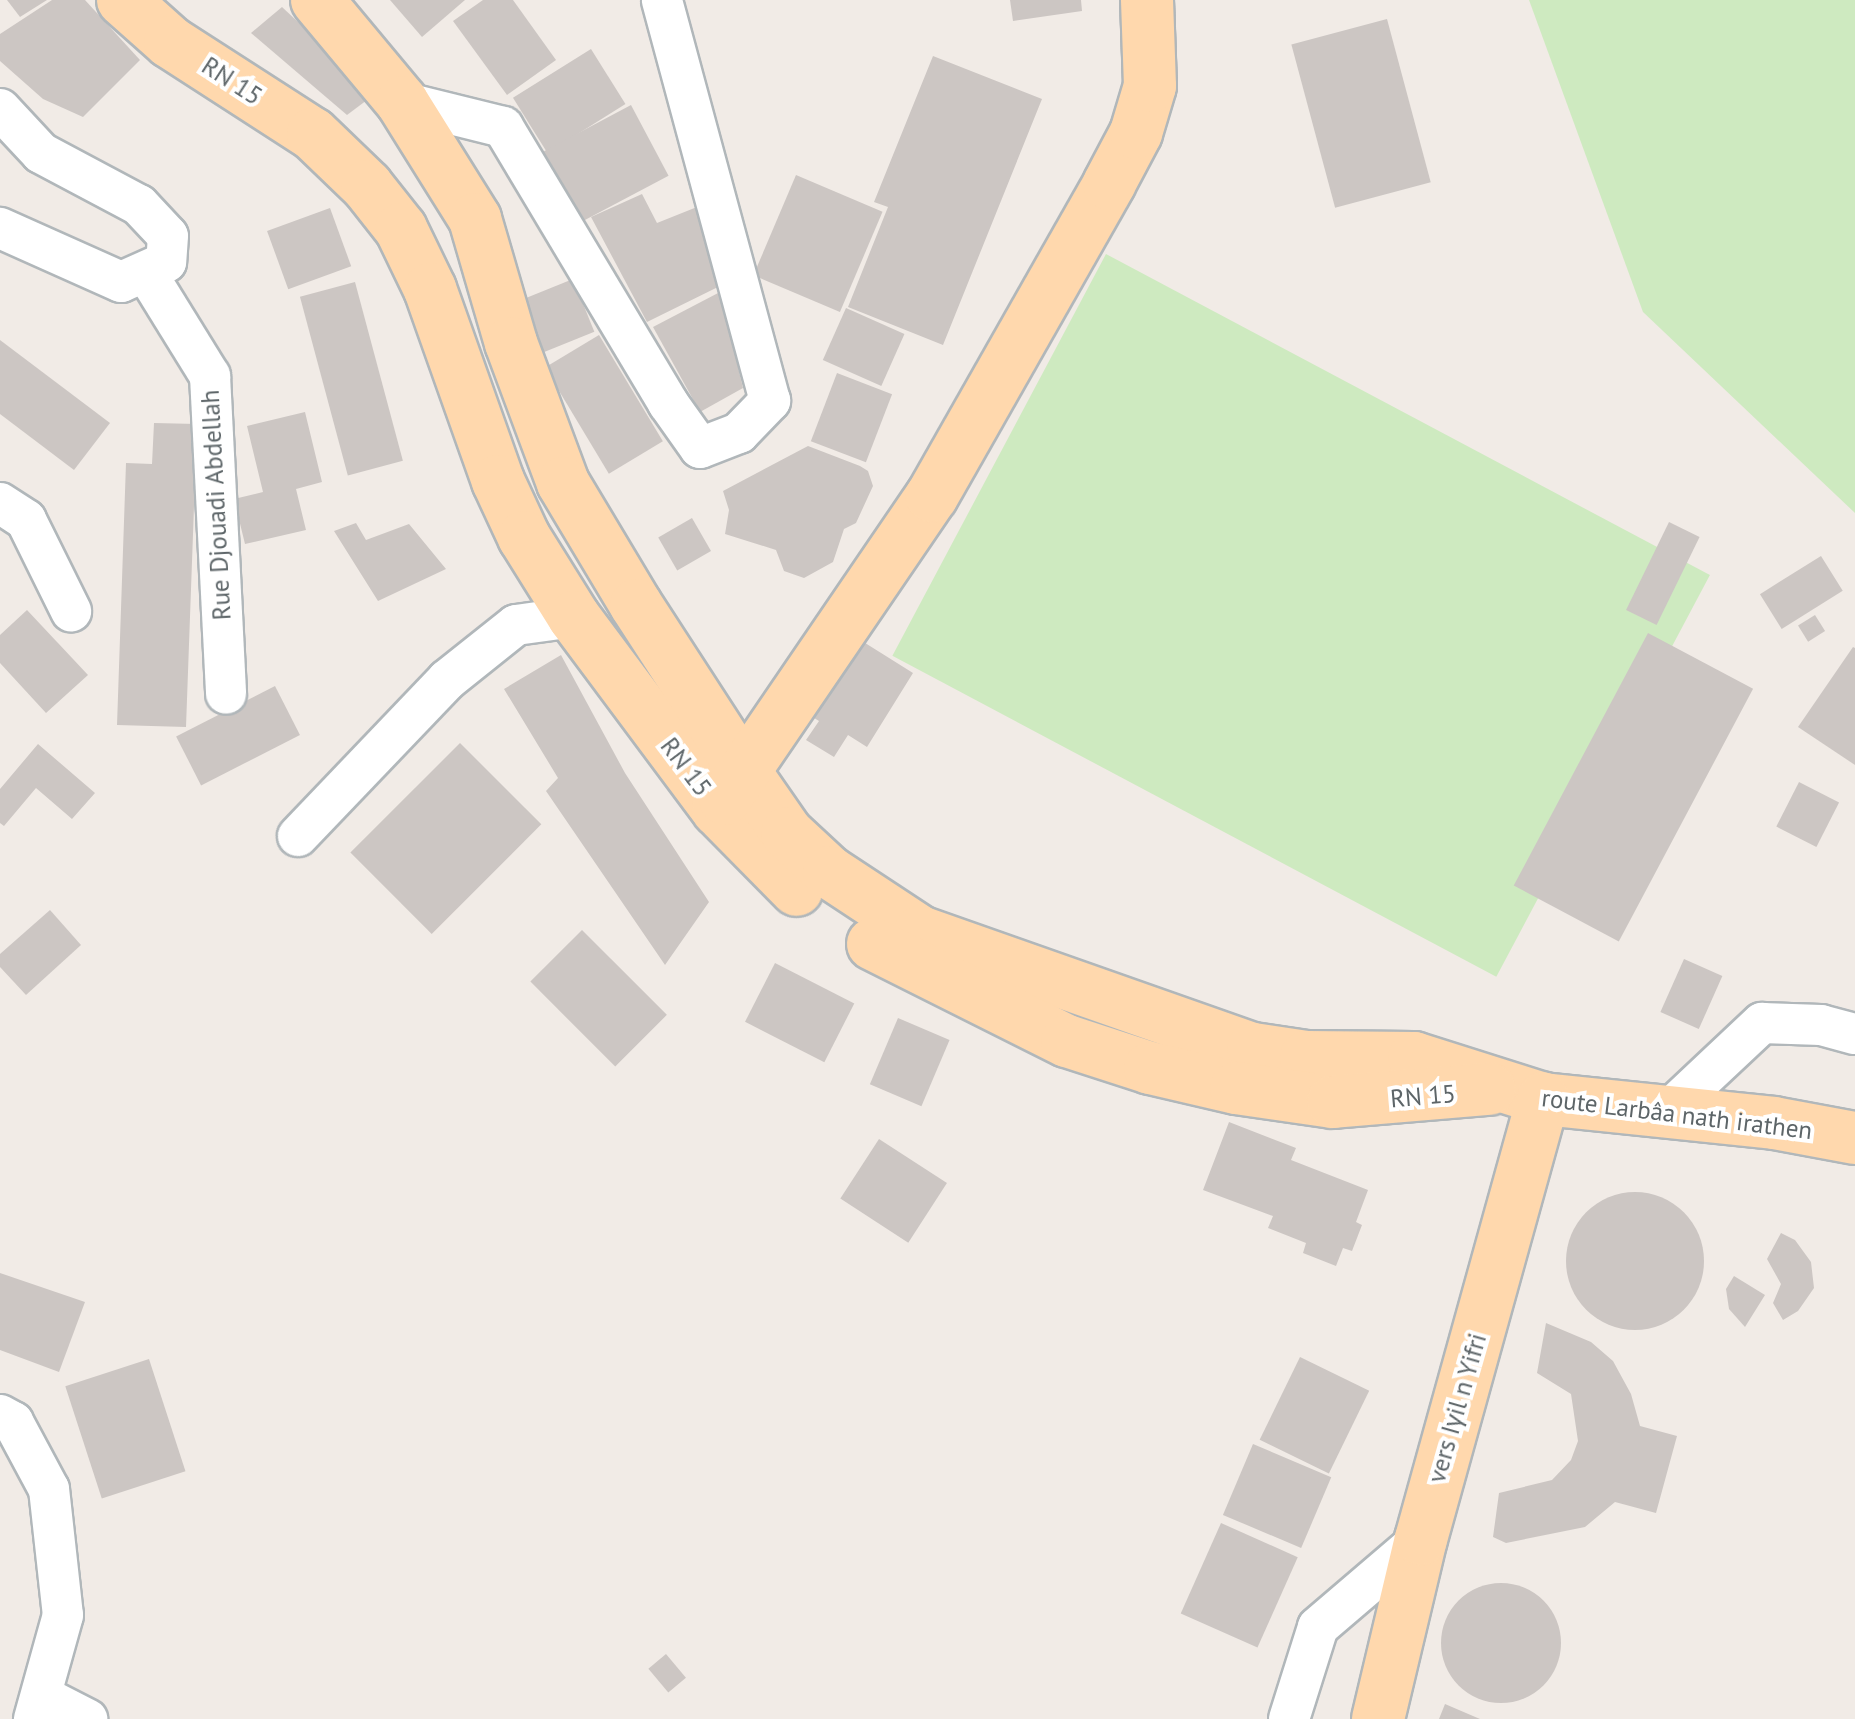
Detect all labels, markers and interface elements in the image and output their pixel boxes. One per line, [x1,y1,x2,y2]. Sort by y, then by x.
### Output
street label: RN 15 [196,51,268,111]
street label: Rue Djouadi Abdellah [195,389,237,621]
street label: RN 15 [654,732,718,802]
street label: RN 15 [1389,1078,1457,1114]
street label: route Larbâa nath irathen [1540,1083,1814,1145]
street label: vers Iγil n Yifri [1421,1329,1493,1487]

